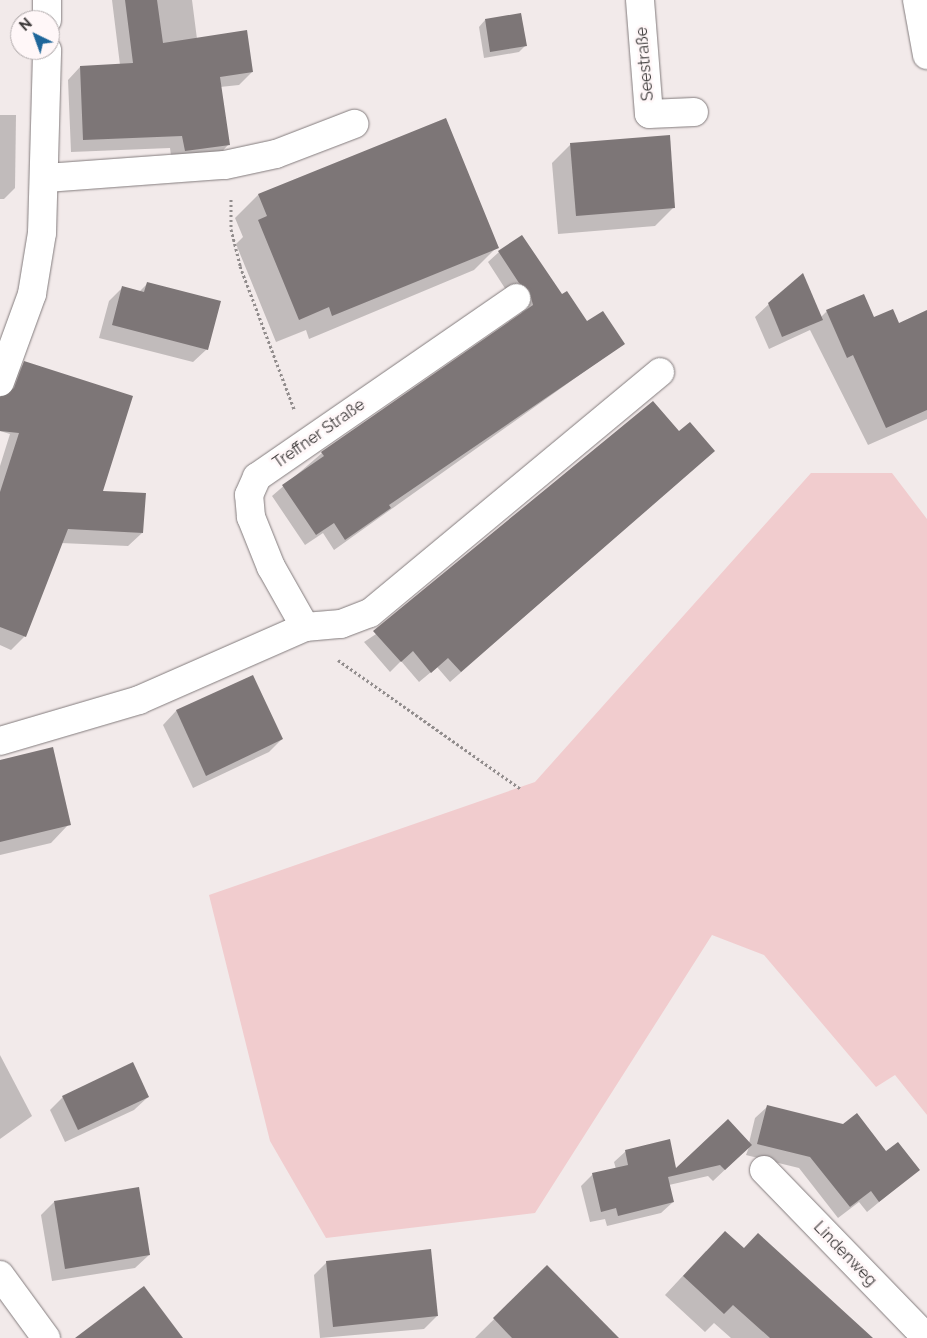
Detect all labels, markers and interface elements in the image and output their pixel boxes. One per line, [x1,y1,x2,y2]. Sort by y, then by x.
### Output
north arrow [10,10,60,60]
text: N [16,15,35,34]
street label: Seestraße [632,26,658,102]
street label: Treffner Straße [269,395,369,473]
street label: Lindenweg [809,1218,881,1290]

